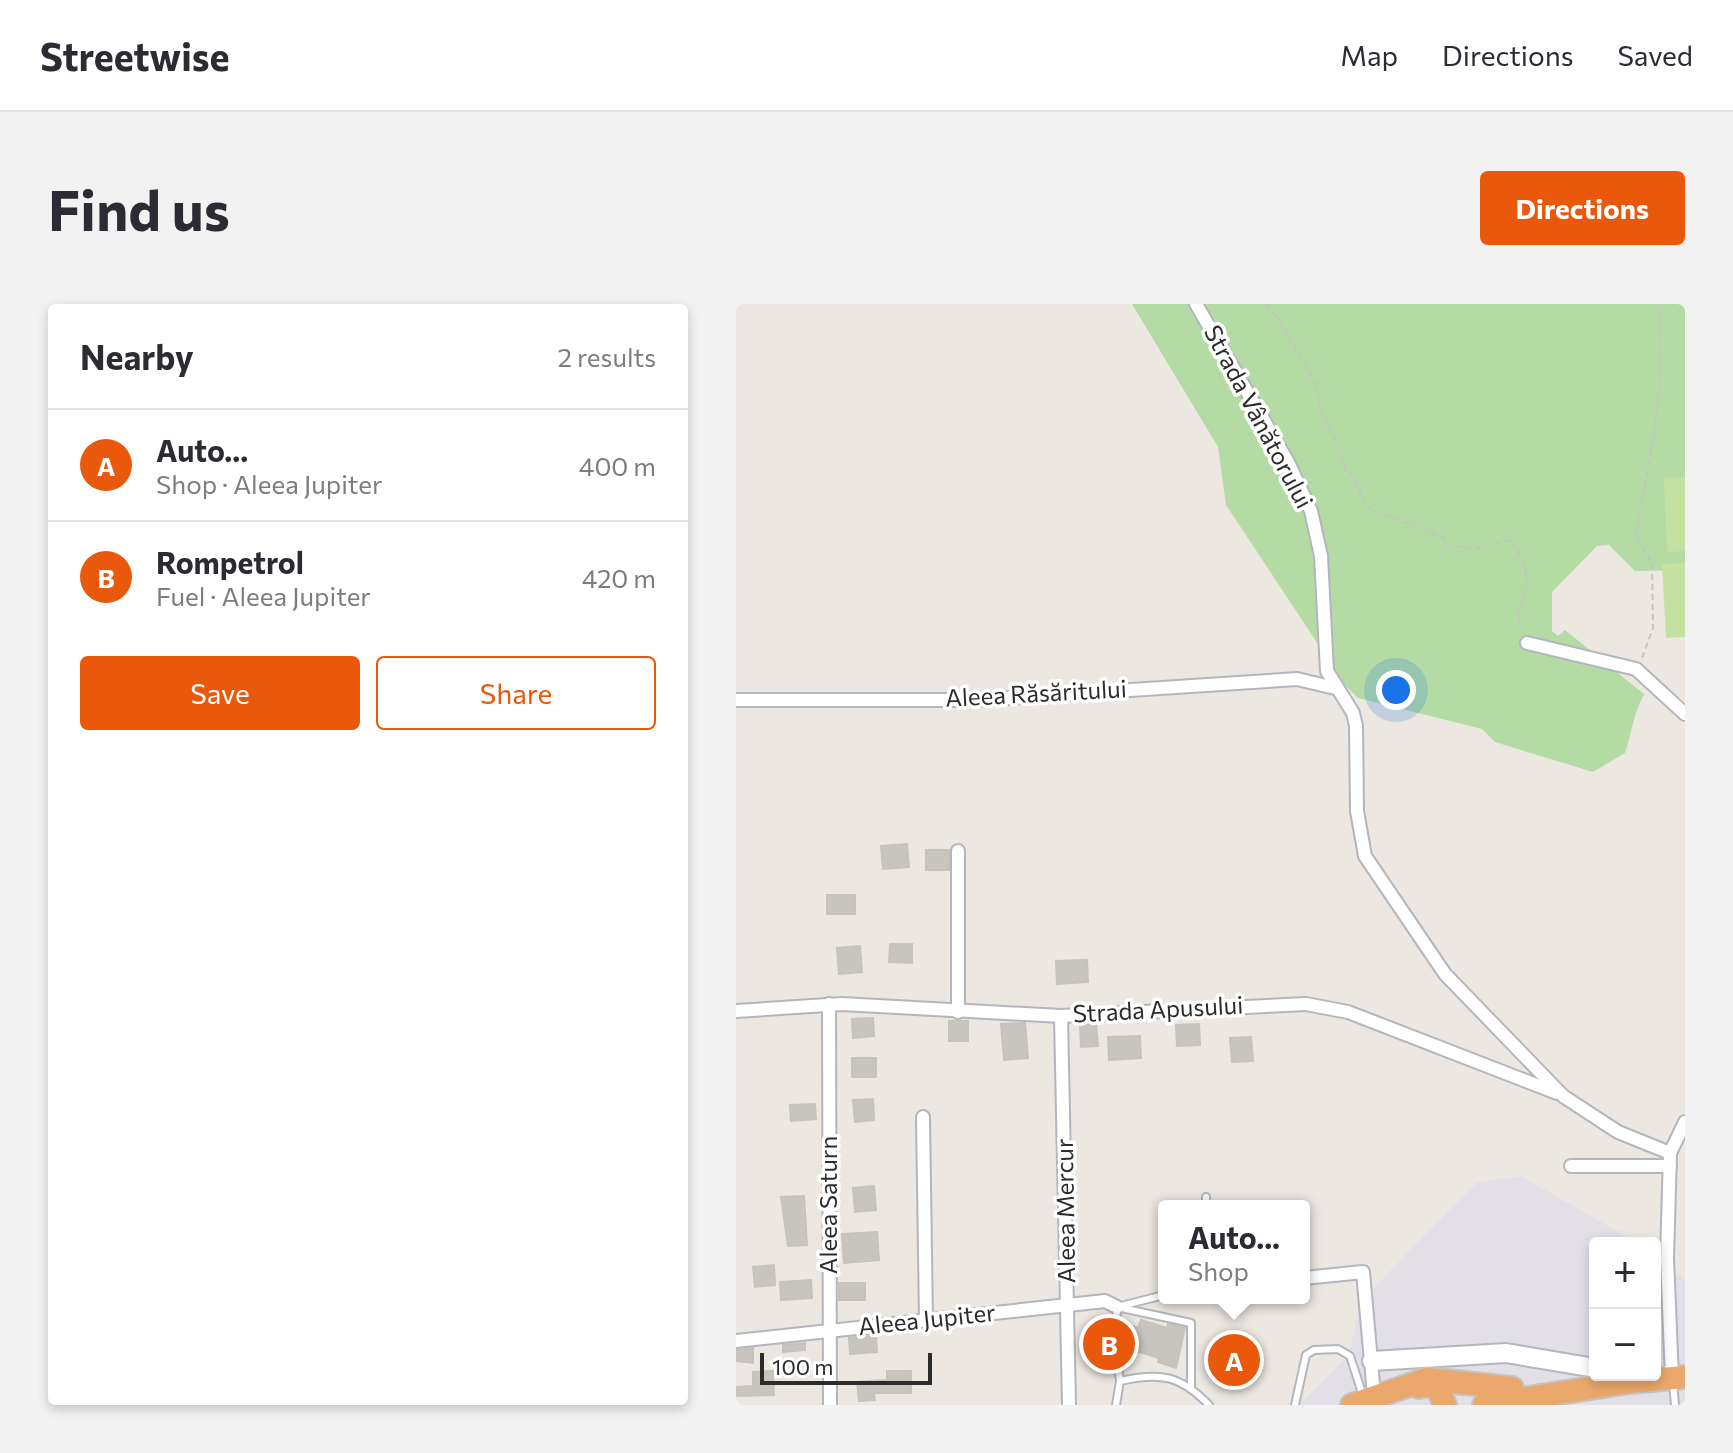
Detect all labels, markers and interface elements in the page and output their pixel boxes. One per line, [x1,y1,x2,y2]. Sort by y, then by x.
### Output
text: Streetwise [40,32,229,79]
text: Map [1340,38,1398,72]
text: Directions [1442,38,1573,72]
text: Saved [1617,38,1693,72]
button: Directions [1480,171,1685,245]
text: Find us [48,174,230,243]
street label: Strada Vânătorului [1199,320,1320,513]
text: Nearby [80,335,194,377]
text: 2 results [558,341,656,372]
text: Auto... [156,431,248,468]
text: A [97,450,115,481]
text: 400 m [579,450,656,481]
text: Shop · Aleea Jupiter [156,468,382,499]
text: Rompetrol [156,543,304,580]
text: B [97,562,115,593]
text: 420 m [582,562,656,593]
text: Fuel · Aleea Jupiter [156,580,371,611]
button: Save [80,656,360,730]
button: Share [376,656,656,730]
your location [1376,670,1416,710]
street label: Aleea Răsăritului [944,673,1127,712]
street label: Strada Apusului [1072,990,1244,1027]
street label: Aleea Saturn [813,1136,842,1274]
street label: Aleea Mercur [1049,1138,1080,1284]
popup [1158,1200,1310,1304]
text: Auto... [1188,1218,1280,1255]
map controls [1589,1237,1661,1381]
button: + [1589,1237,1661,1309]
text: Shop [1188,1255,1249,1286]
street label: Aleea Jupiter [857,1297,997,1340]
button: − [1589,1309,1661,1381]
pin: B [1083,1314,1135,1374]
pin: A [1208,1330,1260,1390]
scale bar [760,1349,932,1385]
text: 100 m [772,1353,834,1380]

